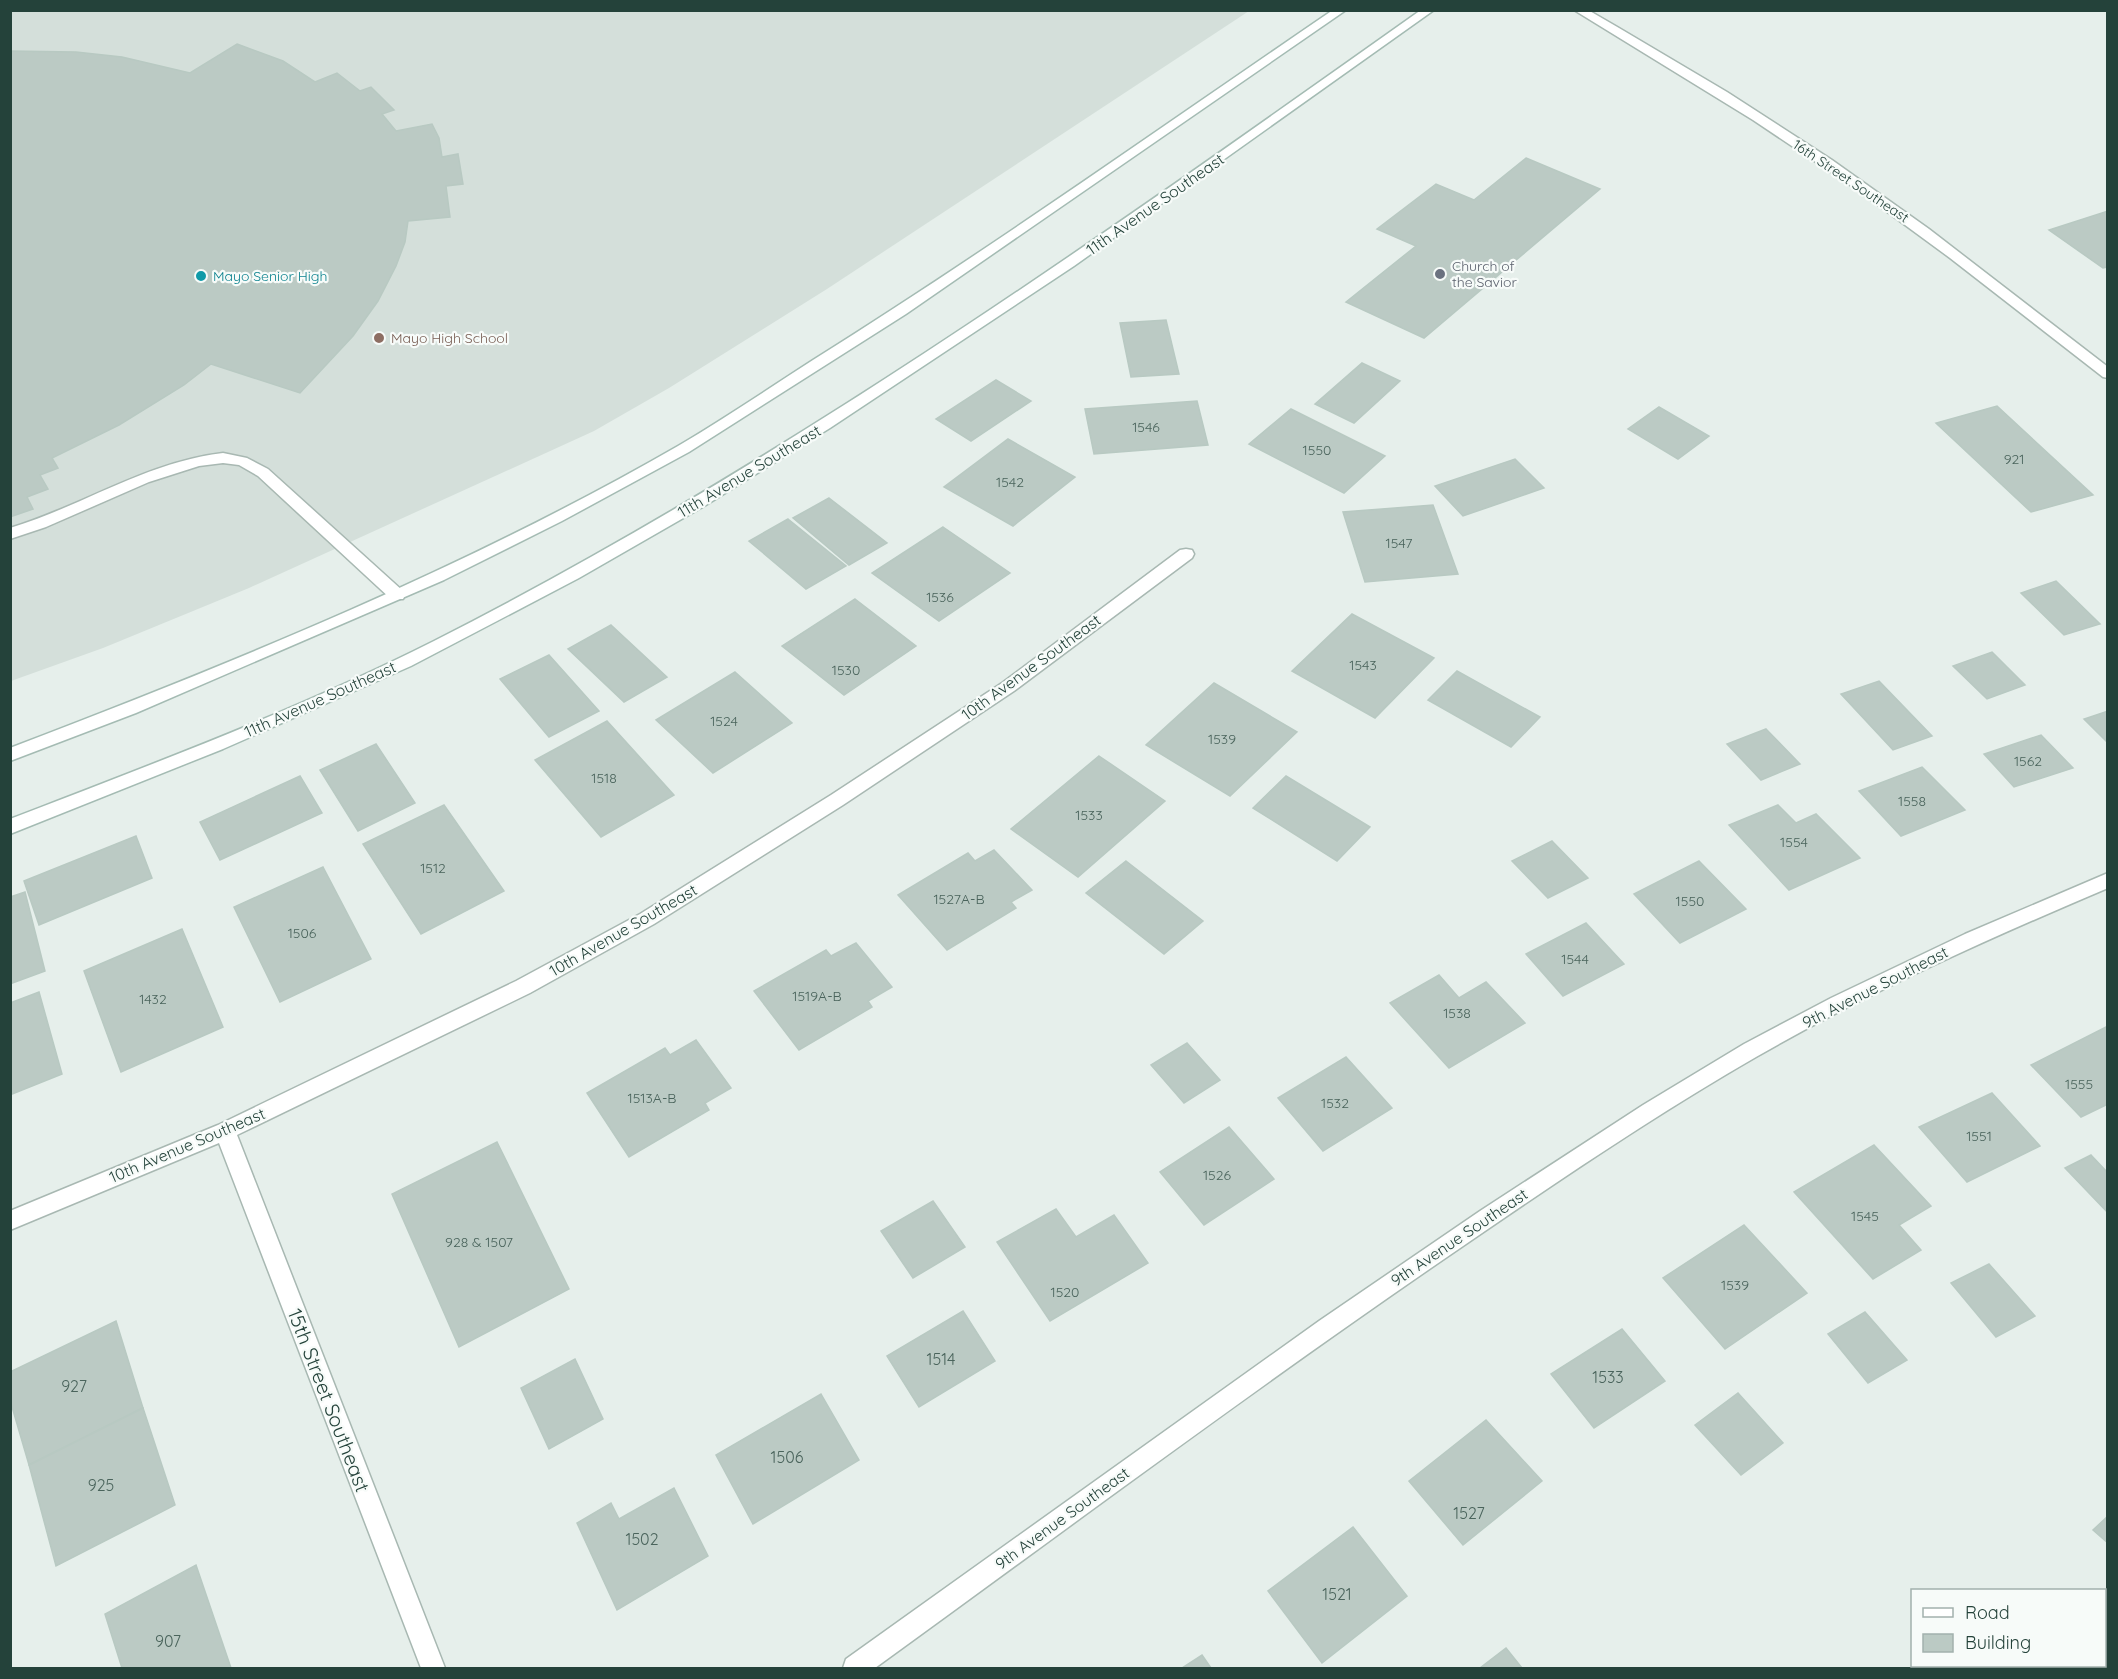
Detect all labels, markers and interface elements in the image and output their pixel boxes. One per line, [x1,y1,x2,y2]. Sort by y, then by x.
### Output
street label: 16th Street Southeast [1790,135,1913,227]
street label: 11th Avenue Southeast [1082,149,1228,259]
place label: Church of the Savior [1452,257,1517,291]
place label: Mayo Senior High [213,267,328,285]
marker: Church of the Savior [1433,267,1447,281]
marker: Mayo Senior High [194,269,208,283]
place label: Mayo High School [391,329,508,347]
marker: Mayo High School [372,331,386,345]
house number: 1546 [1132,418,1160,436]
street label: 11th Avenue Southeast [674,420,824,522]
house number: 1550 [1303,441,1331,459]
house number: 921 [2004,450,2024,468]
house number: 1542 [996,473,1024,491]
house number: 1547 [1386,534,1412,552]
house number: 1536 [926,588,954,606]
street label: 10th Avenue Southeast [957,610,1105,724]
house number: 1543 [1349,656,1377,674]
street label: 11th Avenue Southeast [241,657,399,741]
house number: 1530 [832,661,860,679]
house number: 1524 [710,712,738,730]
house number: 1539 [1208,730,1236,748]
house number: 1562 [2014,752,2042,770]
house number: 1518 [591,769,617,787]
house number: 1558 [1898,792,1926,810]
house number: 1533 [1075,806,1103,824]
house number: 1554 [1780,833,1808,851]
house number: 1512 [420,859,446,877]
street label: 10th Avenue Southeast [546,879,700,981]
house number: 1527A-B [933,890,985,908]
house number: 1550 [1676,892,1704,910]
house number: 1506 [288,924,317,942]
street label: 9th Avenue Southeast [1799,942,1951,1032]
house number: 1544 [1561,950,1589,968]
house number: 1519A-B [792,987,842,1005]
house number: 1432 [139,990,167,1008]
house number: 1538 [1443,1004,1471,1022]
house number: 1555 [2065,1075,2093,1093]
house number: 1513A-B [628,1089,676,1107]
house number: 1532 [1321,1094,1349,1112]
street label: 10th Avenue Southeast [106,1103,268,1187]
house number: 1551 [1966,1127,1992,1145]
house number: 1526 [1203,1166,1232,1184]
street label: 9th Avenue Southeast [1387,1184,1531,1290]
house number: 1545 [1851,1207,1879,1225]
house number: 928 & 1507 [445,1233,513,1251]
house number: 1539 [1721,1276,1749,1294]
house number: 1520 [1051,1283,1079,1301]
street label: 15th Street Southeast [282,1305,376,1495]
house number: 1514 [927,1349,955,1369]
house number: 1533 [1592,1367,1624,1387]
house number: 927 [61,1376,87,1396]
house number: 1506 [771,1447,804,1467]
street label: 9th Avenue Southeast [991,1463,1133,1573]
house number: 925 [88,1475,114,1495]
house number: 1527 [1453,1503,1485,1523]
house number: 1502 [625,1529,659,1549]
house number: 1521 [1322,1584,1352,1604]
legend [1911,1589,2106,1667]
text: Road [1965,1601,2010,1624]
house number: 907 [155,1631,181,1651]
text: Building [1965,1631,2031,1654]

